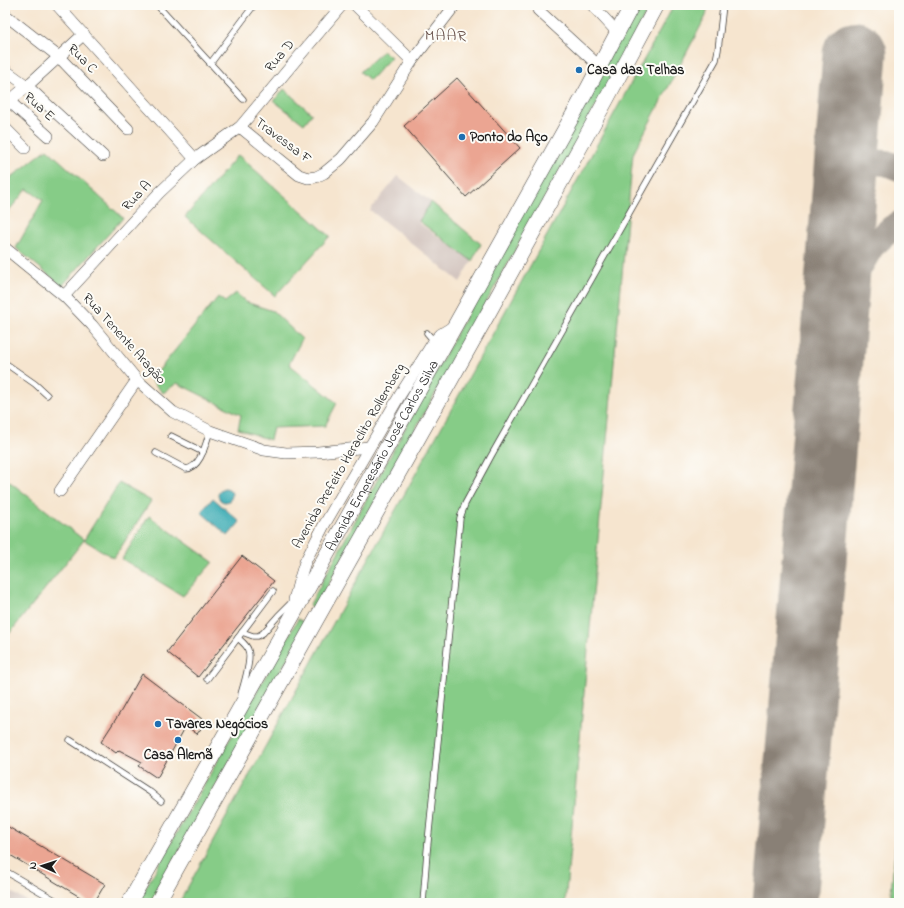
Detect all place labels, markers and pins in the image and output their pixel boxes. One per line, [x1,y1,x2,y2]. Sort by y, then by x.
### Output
place label: Casa das Telhas [587,60,684,81]
marker: Casa das Telhas [574,65,584,75]
place label: Ponto do Aço [470,127,548,148]
marker: Ponto do Aço [457,132,467,142]
place label: Tavares Negócios [166,714,268,737]
marker: Tavares Negócios [153,719,163,729]
marker: Casa Alemã [173,735,183,745]
place label: Casa Alemã [144,745,213,766]

